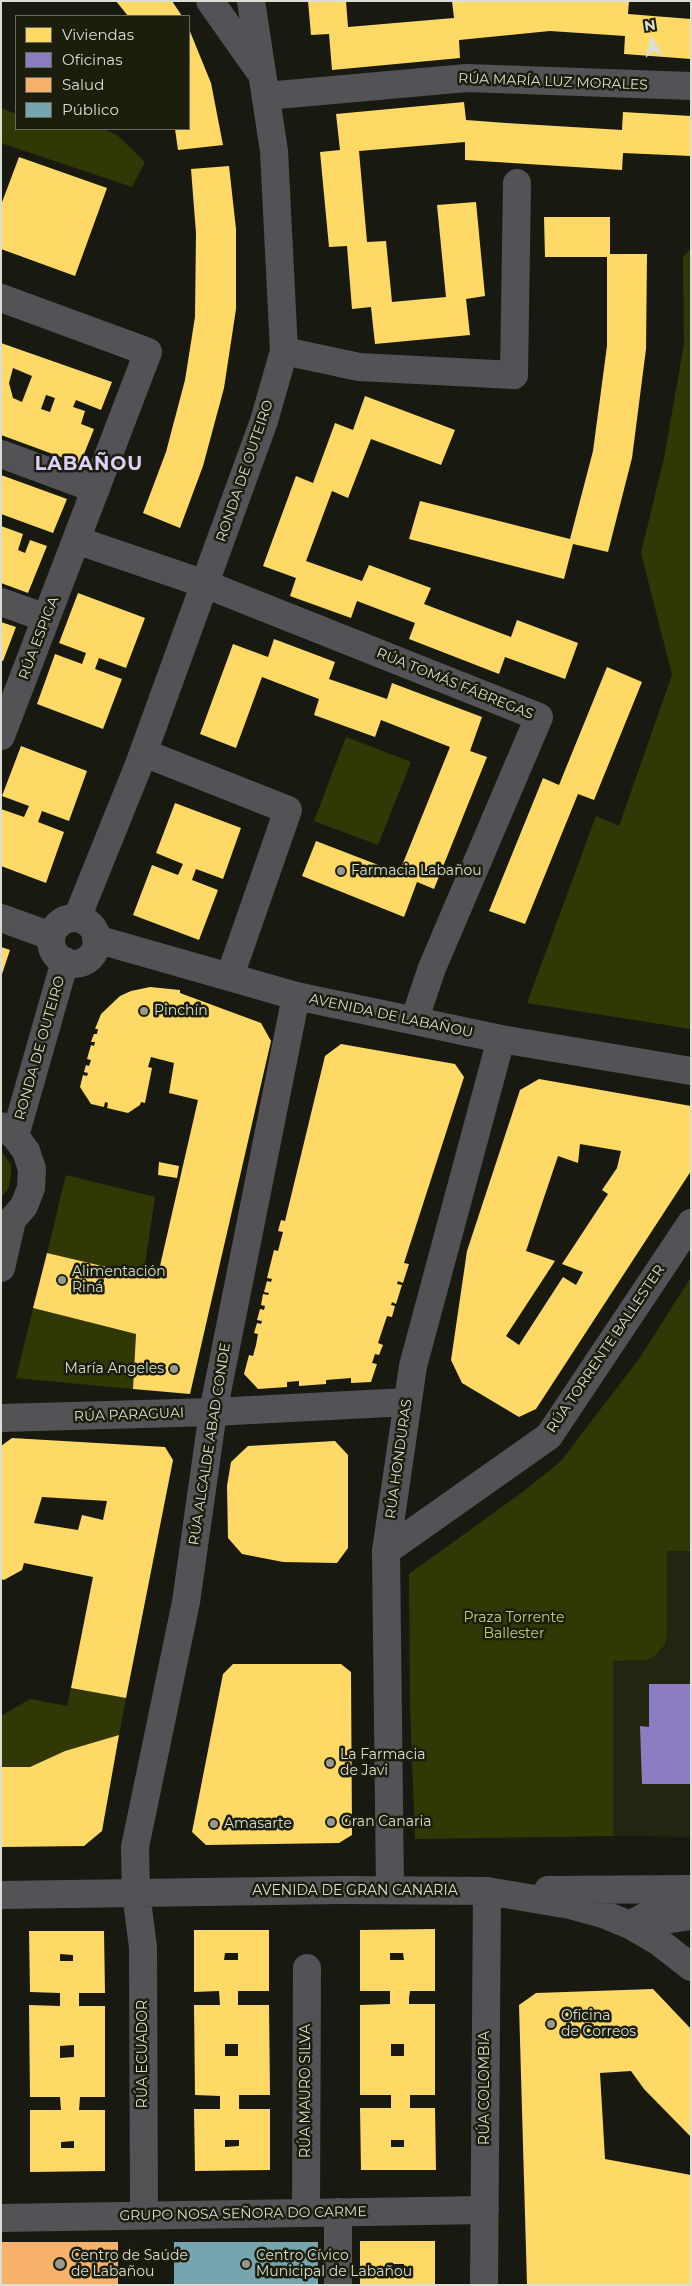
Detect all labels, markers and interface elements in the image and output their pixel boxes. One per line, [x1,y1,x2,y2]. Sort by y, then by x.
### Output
legend [15,15,190,130]
north arrow [627,15,677,65]
text: N [643,15,657,35]
text: Viviendas [62,25,134,44]
text: Oficinas [62,50,122,69]
street label: RÚA MARÍA LUZ MORALES [458,70,648,94]
text: Salud [62,75,104,94]
text: Público [62,100,119,119]
street label: RONDA DE OUTEIRO [213,398,277,544]
district label: LABAÑOU [34,453,144,475]
street label: RÚA ESPIGA [15,594,63,682]
street label: RÚA TOMÁS FÁBREGAS [374,645,536,723]
place label: Farmacia Labañou [351,863,482,879]
marker: Farmacia Labañou [335,865,347,877]
street label: RONDA DE OUTEIRO [11,974,69,1122]
street label: AVENIDA DE LABAÑOU [308,990,474,1042]
place label: Pinchín [154,1003,208,1019]
marker: Pinchín [138,1005,150,1017]
street label: RÚA TORRENTE BALLESTER [543,1262,669,1436]
place label: Alimentación Riná [72,1264,166,1296]
marker: Alimentación Riná [56,1274,68,1286]
street label: RÚA ALCALDE ABAD CONDE [186,1342,234,1546]
place label: María Angeles [65,1361,164,1377]
marker: María Angeles [168,1363,180,1375]
street label: RÚA HONDURAS [382,1398,416,1520]
street label: RÚA PARAGUAI [74,1405,184,1425]
park label: Praza Torrente Ballester [464,1610,564,1642]
place label: La Farmacia de Javi [340,1747,425,1780]
marker: La Farmacia de Javi [324,1757,336,1769]
place label: Gran Canaria [341,1814,432,1830]
place label: Amasarte [224,1816,292,1832]
marker: Gran Canaria [325,1816,337,1828]
marker: Amasarte [208,1818,220,1830]
street label: AVENIDA DE GRAN CANARIA [252,1883,458,1899]
street label: RÚA ECUADOR [135,2000,151,2108]
place label: Oficina de Correos [561,2008,636,2040]
marker: Oficina de Correos [545,2018,557,2030]
street label: RÚA MAURO SILVA [298,2024,314,2158]
street label: RÚA COLOMBIA [477,2031,493,2145]
street label: GRUPO NOSA SEÑORA DO CARME [119,2203,367,2225]
place label: Centro de Saúde de Labañou [71,2248,188,2280]
place label: Centro Cívico Municipal de Labañou [256,2248,412,2280]
marker: Centro de Saúde de Labañou [53,2257,67,2271]
marker: Centro Cívico Municipal de Labañou [240,2258,252,2270]

